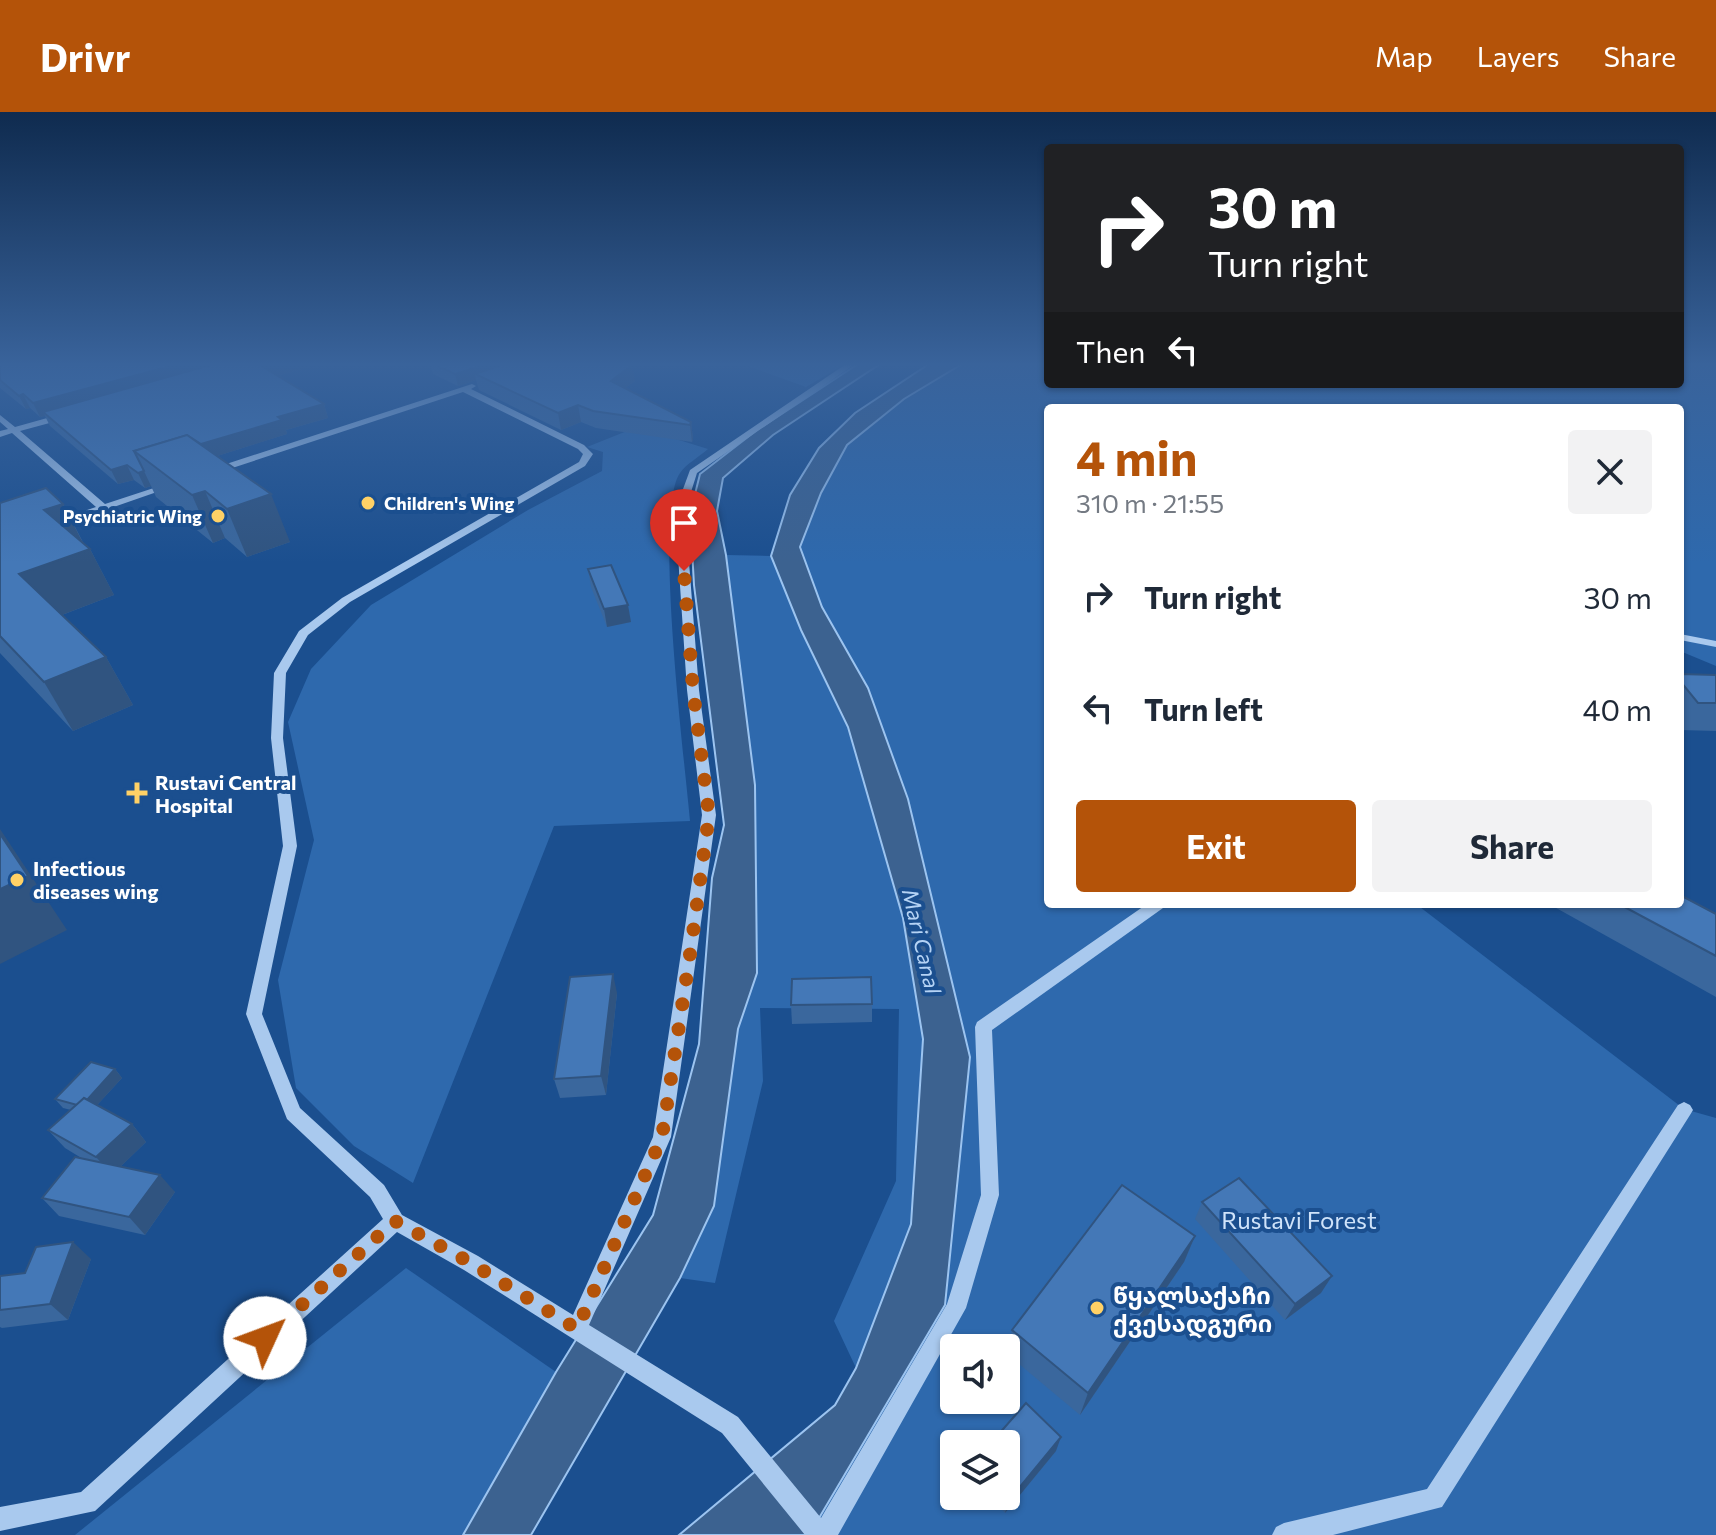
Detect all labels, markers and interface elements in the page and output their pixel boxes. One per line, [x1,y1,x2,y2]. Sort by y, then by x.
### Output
text: Drivr [40,33,130,80]
text: Map [1375,39,1433,73]
text: Layers [1477,39,1559,73]
text: Share [1603,39,1676,73]
text: 30 m [1208,171,1337,240]
icon: right [1076,176,1180,280]
text: Turn right [1208,240,1369,284]
icon: left [1161,328,1205,372]
text: Then [1076,332,1145,369]
text: 4 min [1076,427,1198,486]
button: close [1568,430,1652,514]
text: 310 m · 21:55 [1076,487,1224,518]
pin [650,489,718,571]
place label: Children's Wing [384,492,514,514]
marker: Children's Wing [359,494,377,512]
icon: arrive [662,501,706,545]
place label: Psychiatric Wing [63,505,202,527]
marker: Psychiatric Wing [209,507,227,525]
icon: right [1076,574,1120,618]
text: Turn right [1144,578,1281,615]
text: 30 m [1583,578,1652,615]
icon: left [1076,686,1120,730]
text: Turn left [1144,690,1263,727]
text: 40 m [1583,690,1652,727]
place label: Rustavi Central Hospital [155,770,296,817]
marker: Rustavi Central Hospital [126,782,148,804]
button: Exit [1076,800,1356,892]
button: Share [1372,800,1652,892]
place label: Infectious diseases wing [33,856,158,903]
marker: Infectious diseases wing [8,871,26,889]
water label: Mari Canal [897,886,947,997]
park label: Rustavi Forest [1221,1205,1377,1234]
place label: წყალსაქაჩი ქვესადგური [1113,1280,1272,1339]
position arrow [223,1296,307,1380]
marker: წყალსაქაჩი ქვესადგური [1088,1299,1106,1317]
map controls [940,1334,1020,1510]
button: sound [940,1334,1020,1414]
button: layers [940,1430,1020,1510]

